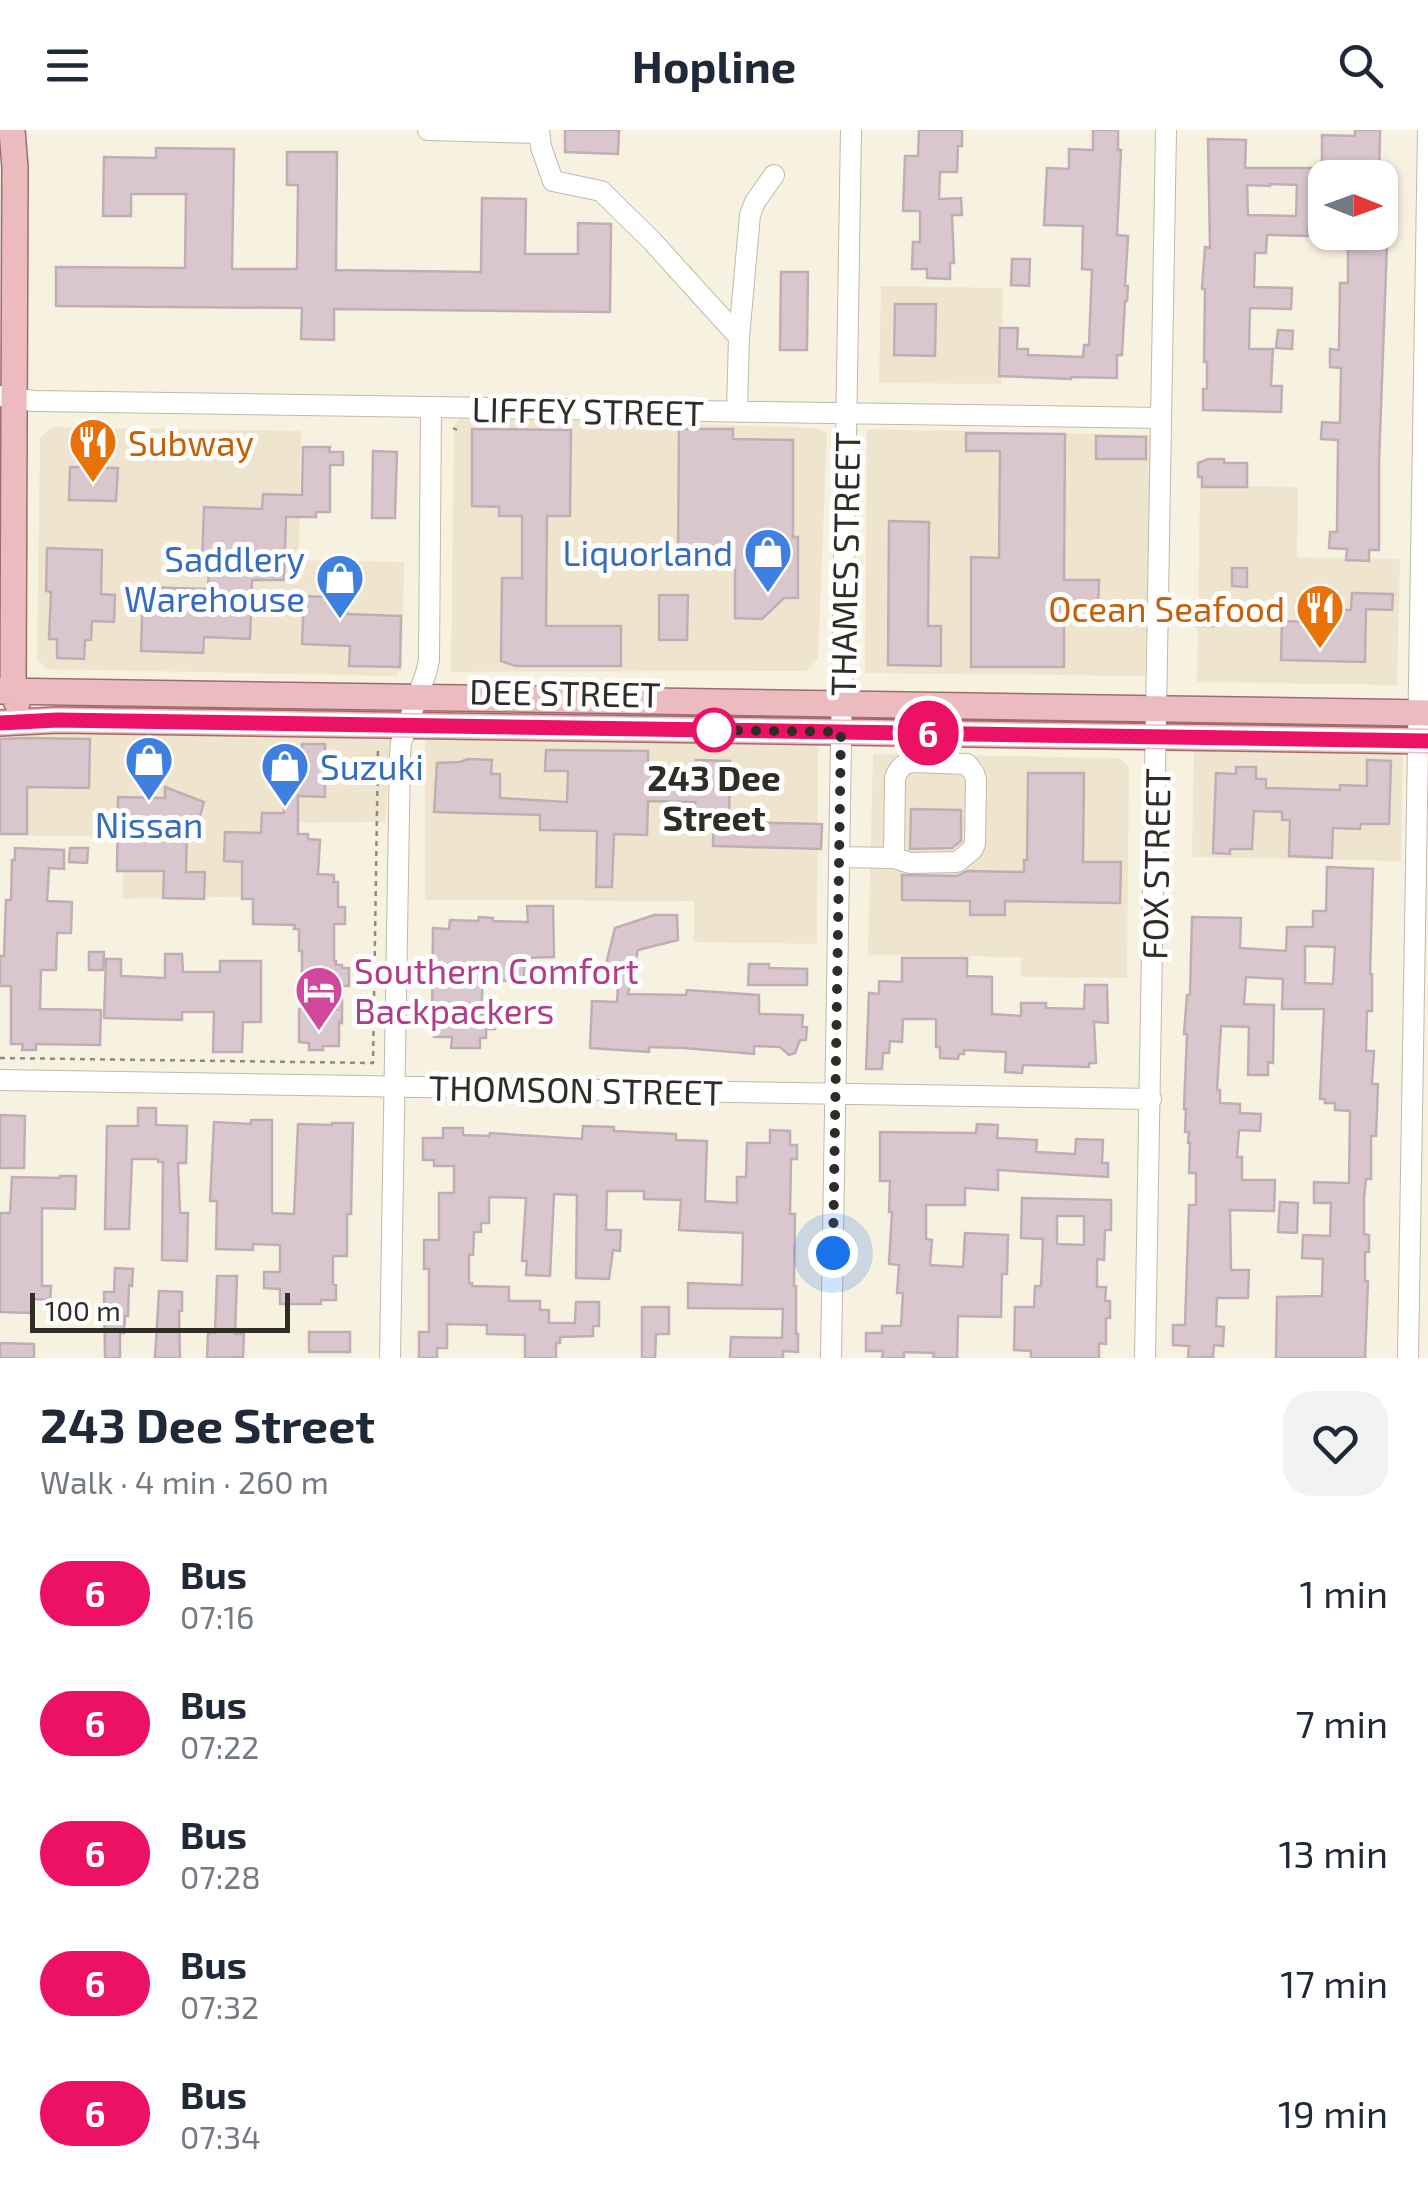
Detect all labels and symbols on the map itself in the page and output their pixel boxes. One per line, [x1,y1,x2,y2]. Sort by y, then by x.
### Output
north arrow [1308,160,1398,250]
street label: LIFFEY STREET [471,387,705,433]
restaurant icon: Subway [67,416,119,484]
place label: Subway [128,421,254,463]
street label: THAMES STREET [821,431,867,697]
shop icon: Liquorland [742,526,794,594]
place label: Liquorland [563,531,733,573]
place label: Saddlery Warehouse [124,537,305,619]
shop icon: Saddlery Warehouse [314,552,366,620]
restaurant icon: Ocean Seafood [1294,582,1346,650]
place label: Ocean Seafood [1048,587,1285,629]
street label: DEE STREET [469,669,661,715]
line badge: 6 [896,700,960,766]
marker: 243 Dee Street [693,709,735,751]
shop icon: Nissan [123,734,175,802]
shop icon: Suzuki [259,740,311,808]
place label: Suzuki [320,745,424,787]
place label: 243 Dee Street [647,756,781,838]
street label: FOX STREET [1132,768,1178,960]
place label: Nissan [95,803,203,845]
place label: Southern Comfort Backpackers [354,949,639,1031]
hotel icon: Southern Comfort Backpackers [293,964,345,1032]
street label: THOMSON STREET [428,1065,724,1113]
your location [808,1228,858,1278]
scale bar [30,1288,290,1332]

